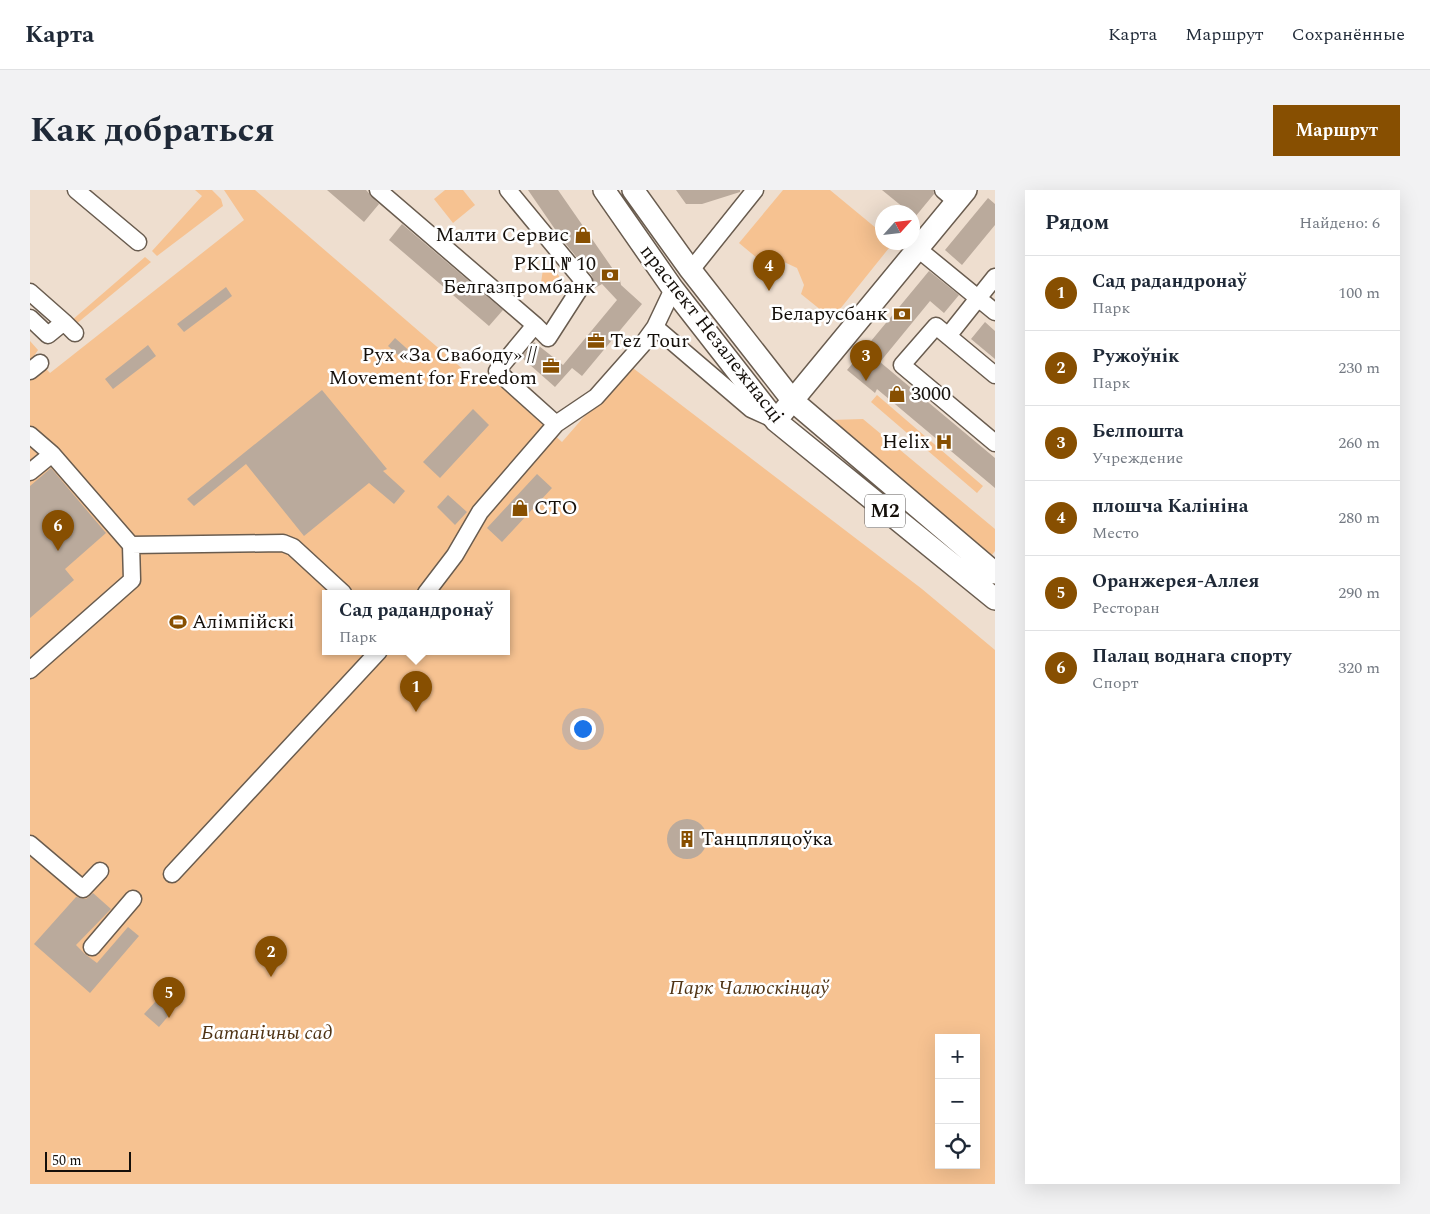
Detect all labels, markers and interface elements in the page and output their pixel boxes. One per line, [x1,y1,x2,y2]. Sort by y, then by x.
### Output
text: Карта [25,17,94,53]
text: Карта [1108,21,1157,48]
text: Маршрут [1185,21,1264,48]
text: Сохранённые [1292,21,1405,48]
text: Как добраться [30,104,275,157]
button: Маршрут [1273,105,1400,156]
north arrow [875,205,920,250]
text: Рядом [1045,207,1109,239]
text: Найдено: 6 [1299,211,1380,235]
place label: Малти Сервис [435,220,569,250]
shop icon: Малти Сервис [573,225,593,245]
street label: праспект Незалежнасці [633,238,791,430]
place label: РКЦ № 10 Белгазпромбанк [443,249,596,302]
pin: 4 [753,250,785,291]
bank icon: РКЦ № 10 Белгазпромбанк [600,265,620,285]
text: Сад радандронаў [1092,267,1246,296]
text: 1 [1057,281,1065,305]
text: 100 m [1338,281,1380,305]
text: Парк [1092,296,1130,320]
place label: Беларусбанк [770,299,888,329]
bank icon: Беларусбанк [892,304,912,324]
place label: Tez Tour [610,326,689,356]
office icon: Tez Tour [586,331,606,351]
place label: Рух «За Свабоду» // Movement for Freedom [328,340,537,393]
pin: 3 [850,340,882,381]
text: Ружоўнік [1092,342,1180,371]
office icon: Рух «За Свабоду» // Movement for Freedom [541,356,561,376]
text: 2 [1057,356,1065,380]
text: 230 m [1338,356,1380,380]
text: Парк [1092,371,1130,395]
place label: 3000 [911,379,951,409]
shop icon: 3000 [887,384,907,404]
text: Белпошта [1092,417,1184,446]
place label: Helix [882,427,930,457]
text: 3 [1057,431,1065,455]
text: 260 m [1338,431,1380,455]
hospital icon: Helix [934,432,954,452]
text: Учреждение [1092,446,1183,470]
text: плошча Калініна [1092,492,1248,521]
place label: СТО [534,493,578,523]
road number: М2 [865,494,905,528]
shop icon: СТО [510,498,530,518]
text: 4 [1057,506,1065,530]
text: 280 m [1338,506,1380,530]
pin: 6 [42,510,74,551]
text: Место [1092,521,1139,545]
text: Оранжерея-Аллея [1092,567,1260,596]
text: 5 [1057,581,1065,605]
text: 290 m [1338,581,1380,605]
popup [322,590,510,655]
text: Сад радандронаў [339,596,493,625]
text: Ресторан [1092,596,1160,620]
place label: Алімпійскі [192,607,294,637]
sports icon: Алімпійскі [168,612,188,632]
text: Парк [339,625,377,649]
text: Палац воднага спорту [1092,642,1292,671]
text: 6 [1057,656,1065,680]
text: 320 m [1338,656,1380,680]
pin: 1 [400,671,432,712]
text: Спорт [1092,671,1139,695]
your location [570,716,596,742]
place label: Танцпляцоўка [701,824,833,854]
building icon: Танцпляцоўка [677,829,697,849]
pin: 2 [255,936,287,977]
park label: Парк Чалюскінцаў [669,973,830,1003]
pin: 5 [153,977,185,1018]
park label: Батанічны сад [201,1018,333,1048]
map controls [935,1034,980,1169]
button: + [935,1034,980,1079]
button: − [935,1079,980,1124]
button: locate [935,1124,980,1169]
scale bar [45,1149,131,1172]
text: 50 m [52,1150,82,1171]

